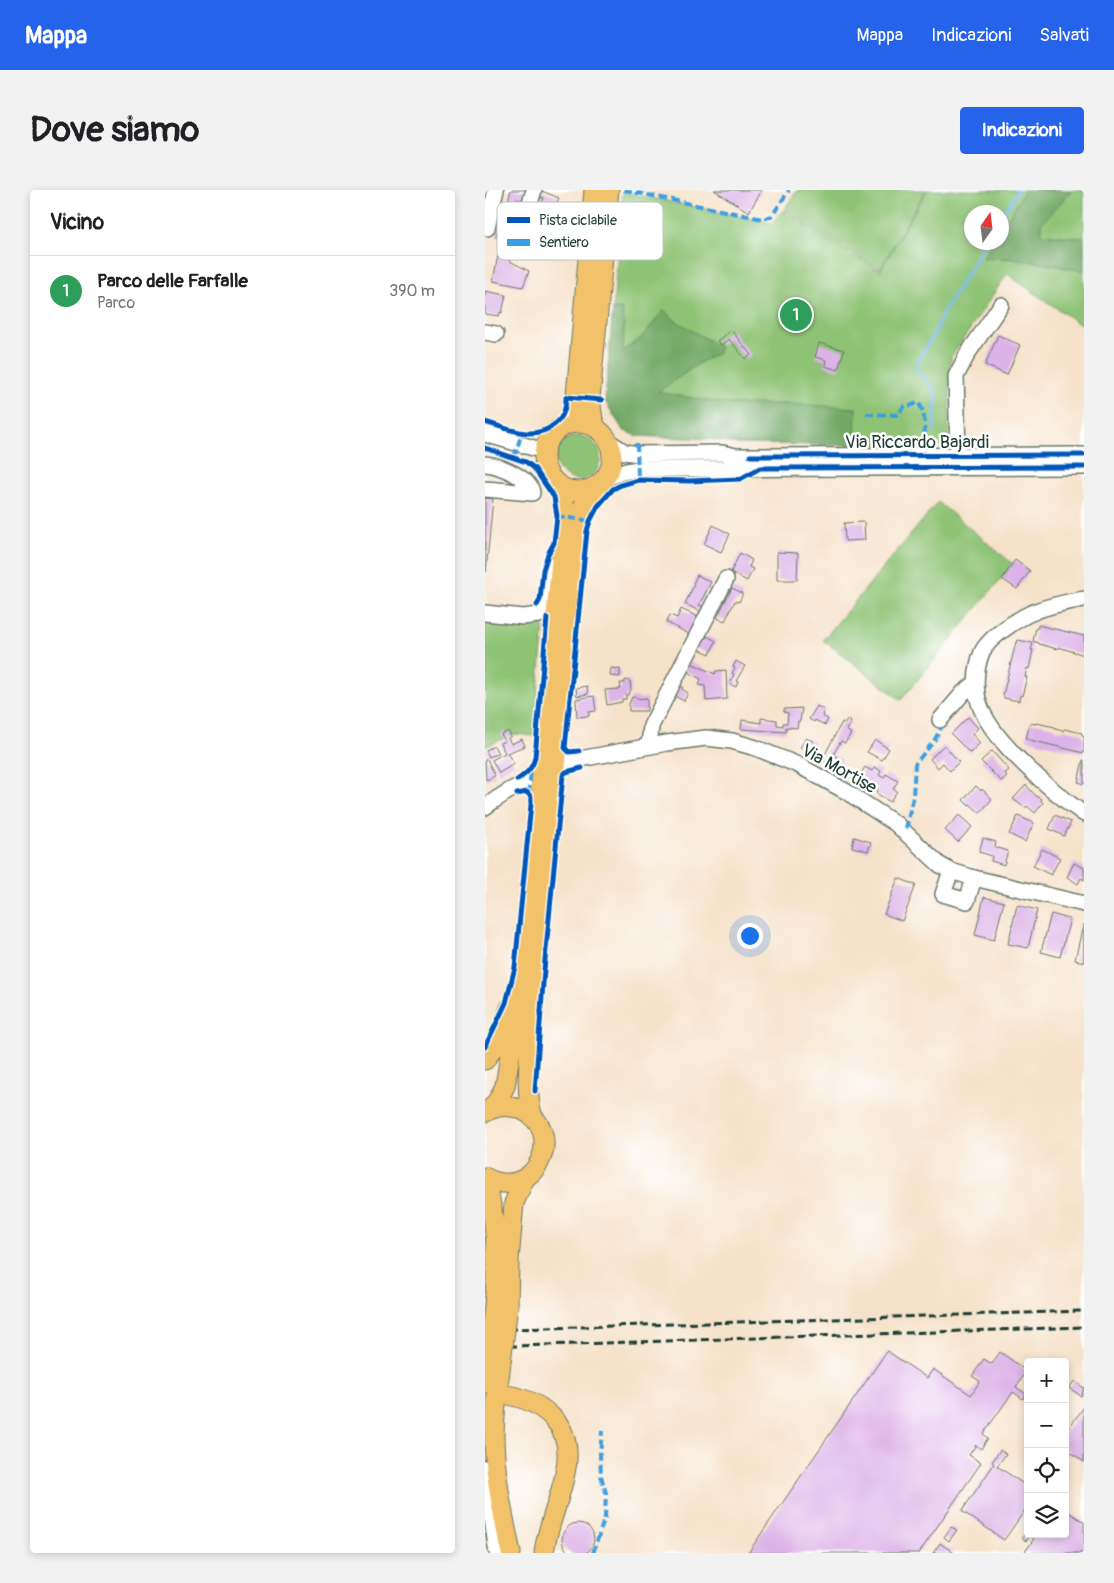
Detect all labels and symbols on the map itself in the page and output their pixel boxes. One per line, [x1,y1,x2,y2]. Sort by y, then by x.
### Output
legend [497,202,663,260]
north arrow [964,205,1009,250]
text: Pista ciclabile [539,212,617,229]
text: Sentiero [539,234,589,251]
pin: 1 [780,296,812,334]
street label: Via Riccardo Bajardi [845,431,989,454]
street label: Via Mortise [797,739,881,799]
your location [737,923,763,949]

